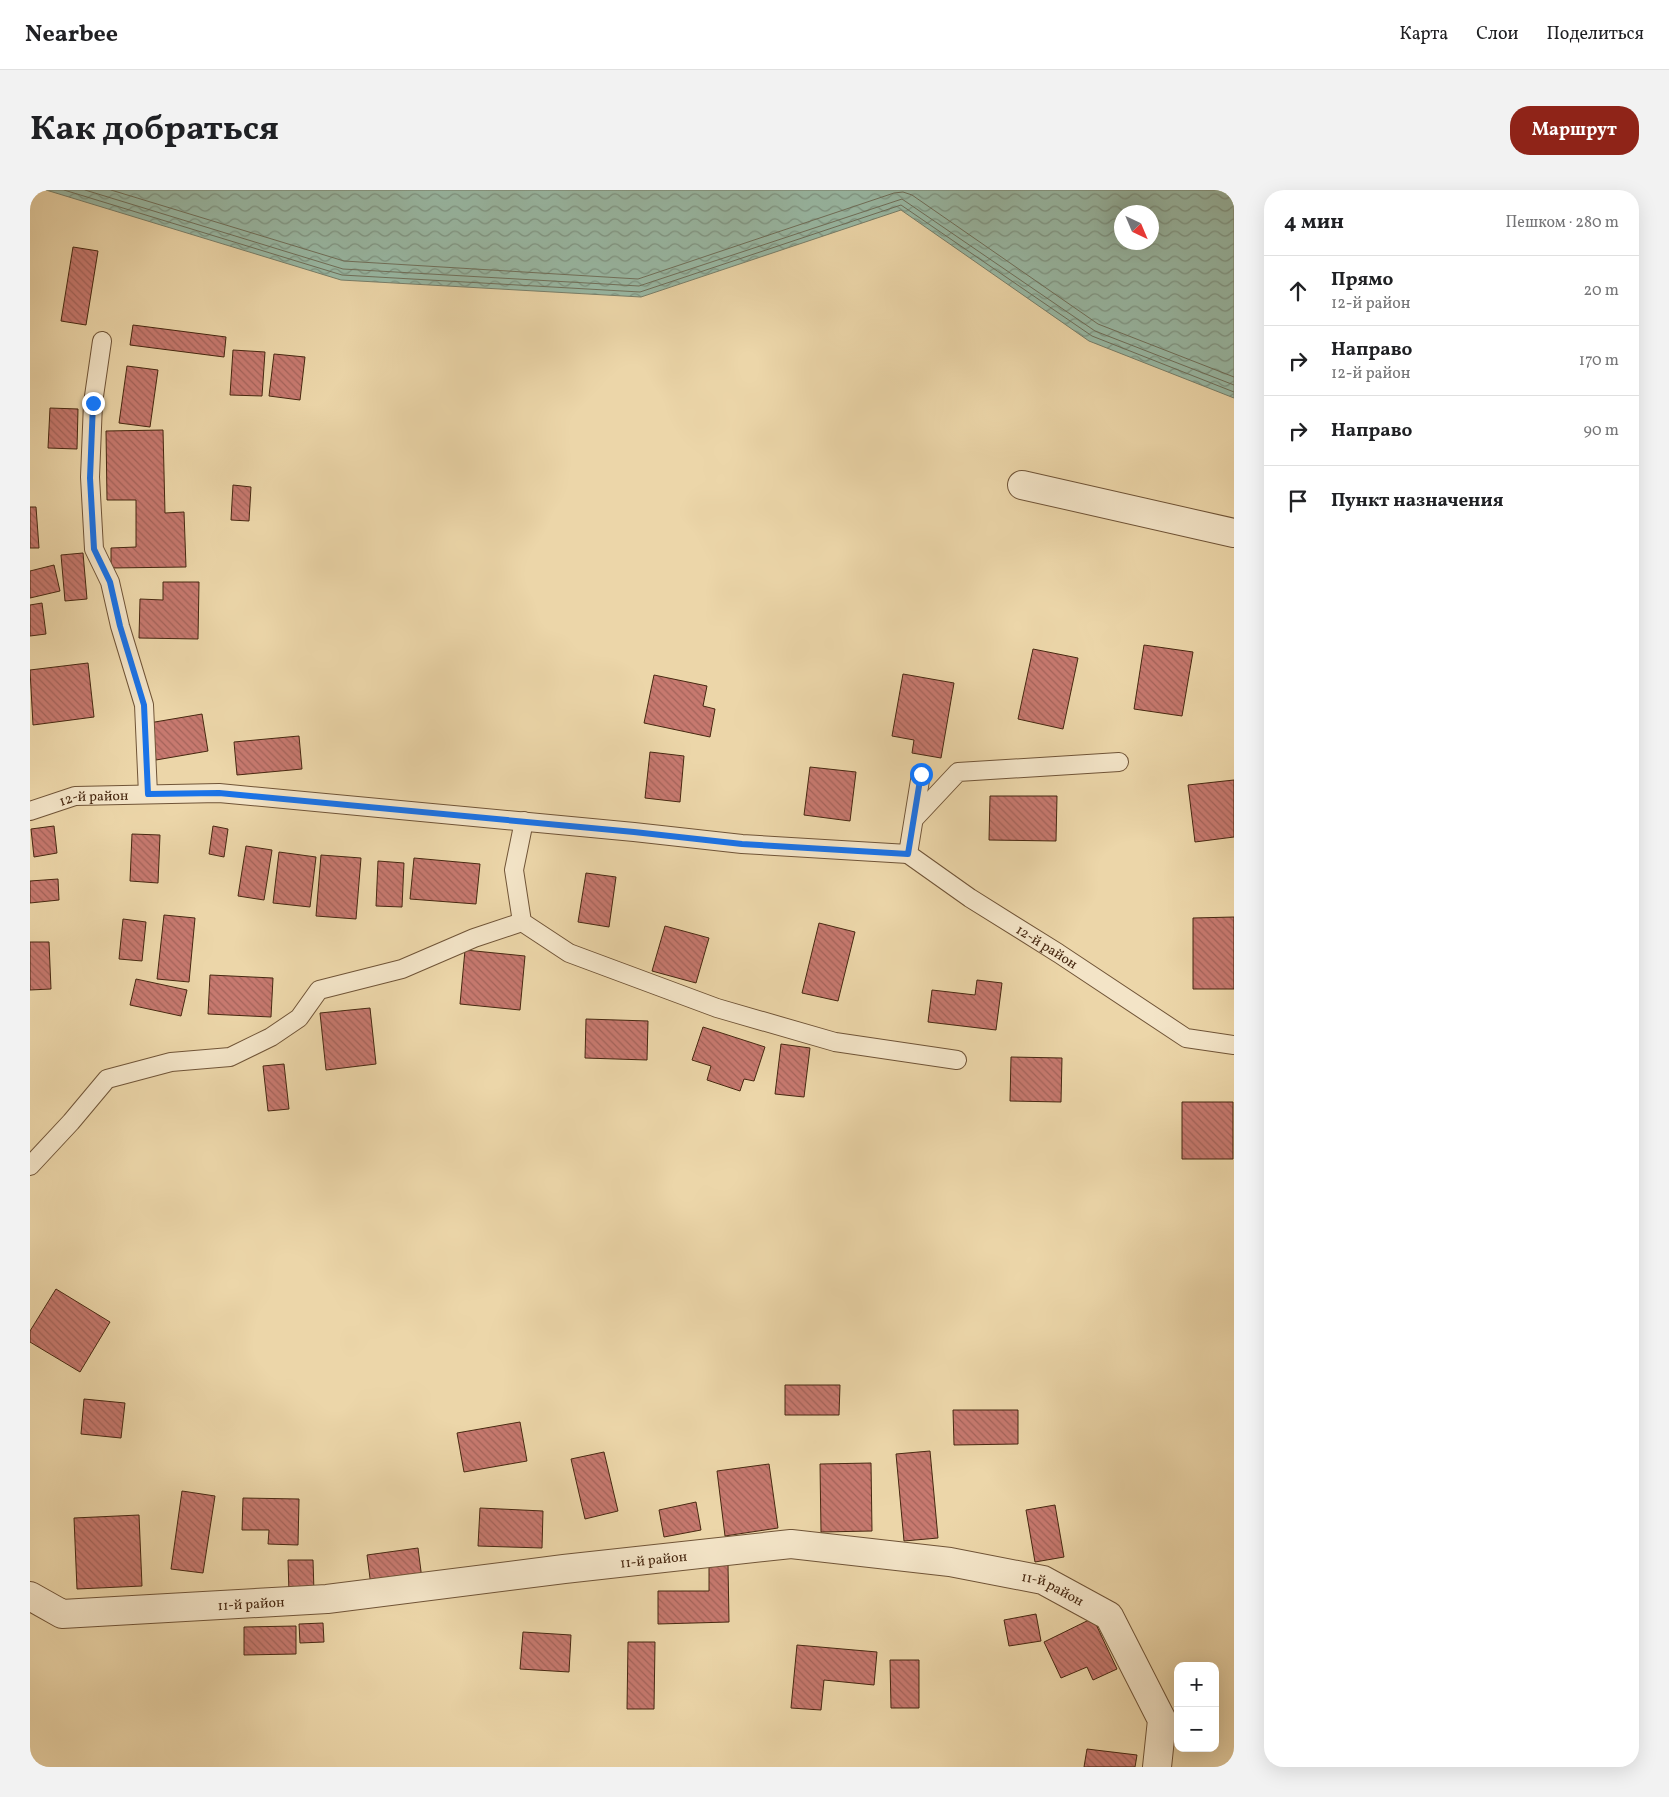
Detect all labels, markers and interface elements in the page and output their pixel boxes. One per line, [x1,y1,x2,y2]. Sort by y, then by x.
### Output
text: Nearbee [25,18,118,52]
text: Карта [1400,22,1448,47]
text: Слои [1476,22,1518,47]
text: Поделиться [1546,22,1644,47]
text: Как добраться [30,106,279,154]
button: Маршрут [1510,106,1639,155]
north arrow [1114,205,1159,250]
text: 4 мин [1284,208,1344,237]
text: Пешком · 280 m [1505,212,1619,234]
text: Прямо [1331,267,1393,293]
icon: ahead [1284,277,1312,305]
text: 20 m [1584,280,1619,302]
text: 12-й район [1331,293,1411,315]
text: Направо [1331,337,1413,363]
icon: right [1284,347,1312,375]
text: 170 m [1579,350,1619,372]
text: 12-й район [1331,363,1411,385]
route end [82,392,105,415]
icon: right [1284,417,1312,445]
text: Направо [1331,418,1413,444]
text: 90 m [1583,420,1619,442]
icon: arrive [1284,487,1312,515]
text: Пункт назначения [1331,488,1504,514]
route start [910,763,933,786]
street label: 12-й район [57,787,129,812]
street label: 12-й район [1012,921,1081,975]
street label: 11-й район [619,1547,688,1574]
street label: 11-й район [1020,1568,1087,1612]
street label: 11-й район [217,1593,286,1616]
map controls [1174,1662,1219,1752]
button: + [1174,1662,1219,1707]
button: − [1174,1707,1219,1752]

